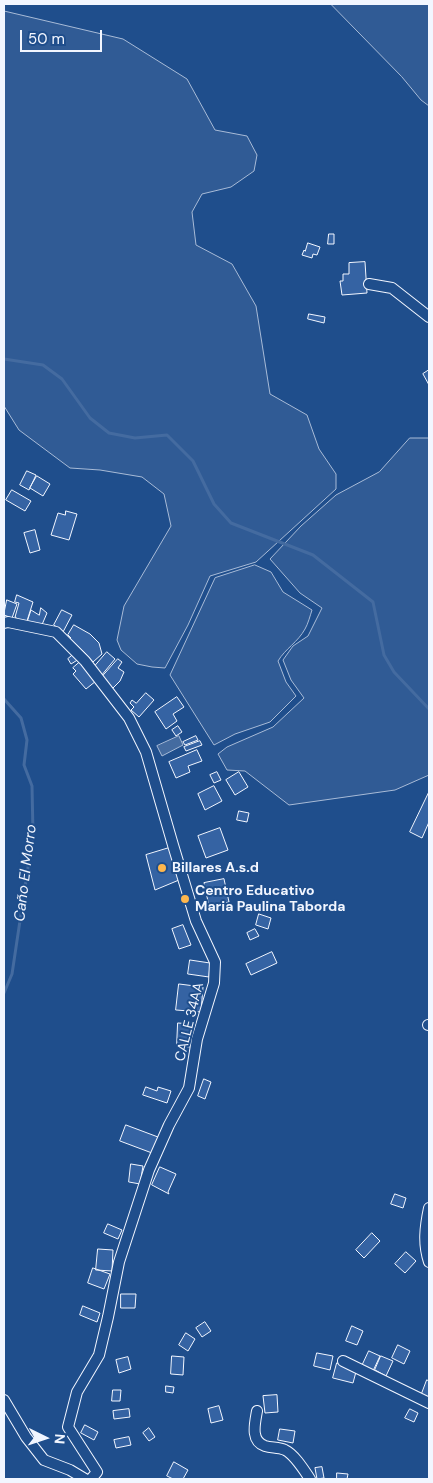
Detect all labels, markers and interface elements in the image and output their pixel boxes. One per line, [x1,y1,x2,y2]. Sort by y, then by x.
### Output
scale bar [22,20,105,52]
text: 50 m [28,29,65,49]
water label: Caño El Morro [11,823,41,923]
place label: Billares A.s.d [172,860,259,876]
marker: Billares A.s.d [156,862,168,874]
place label: Centro Educativo Maria Paulina Taborda [195,883,345,916]
marker: Centro Educativo Maria Paulina Taborda [179,893,191,905]
street label: CALLE 34AA [172,981,208,1063]
north arrow [20,1413,70,1463]
text: N [51,1433,69,1445]

